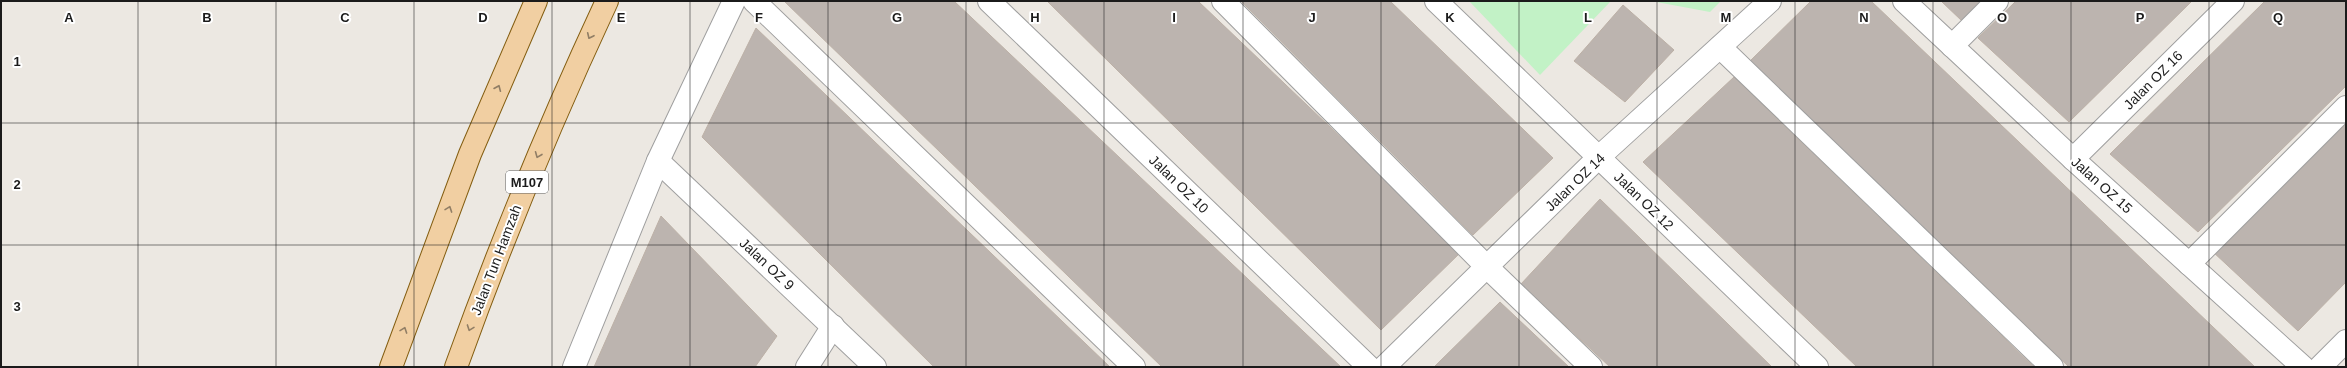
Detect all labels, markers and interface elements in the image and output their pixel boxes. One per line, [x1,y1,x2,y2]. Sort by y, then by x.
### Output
text: A [64,10,74,25]
text: B [202,10,212,25]
text: C [340,10,350,25]
text: D [478,10,488,25]
text: E [617,10,626,25]
text: F [755,10,763,25]
text: G [892,10,902,25]
text: H [1030,10,1040,25]
text: I [1172,10,1176,25]
text: J [1308,10,1316,25]
text: K [1445,10,1455,25]
text: L [1584,10,1592,25]
text: M [1721,10,1731,25]
text: N [1859,10,1869,25]
text: O [1997,10,2007,25]
text: P [2136,10,2145,25]
text: Q [2273,10,2283,25]
one-way arrow [587,32,595,40]
street label: Jalan OZ 16 [2120,47,2186,113]
text: 1 [13,54,21,69]
one-way arrow [493,85,501,92]
street label: Jalan OZ 14 [1542,150,1608,214]
one-way arrow [535,151,543,159]
street label: Jalan OZ 10 [1146,152,1212,216]
street label: Jalan OZ 15 [2068,154,2136,217]
street label: Jalan OZ 12 [1611,169,1677,233]
road number: M107 [506,171,548,193]
text: 2 [13,177,21,192]
street label: Jalan Tun Hamzah [468,203,524,317]
one-way arrow [445,205,453,212]
street label: Jalan OZ 9 [737,235,798,293]
text: 3 [13,299,21,314]
one-way arrow [466,325,475,332]
one-way arrow [400,327,408,334]

